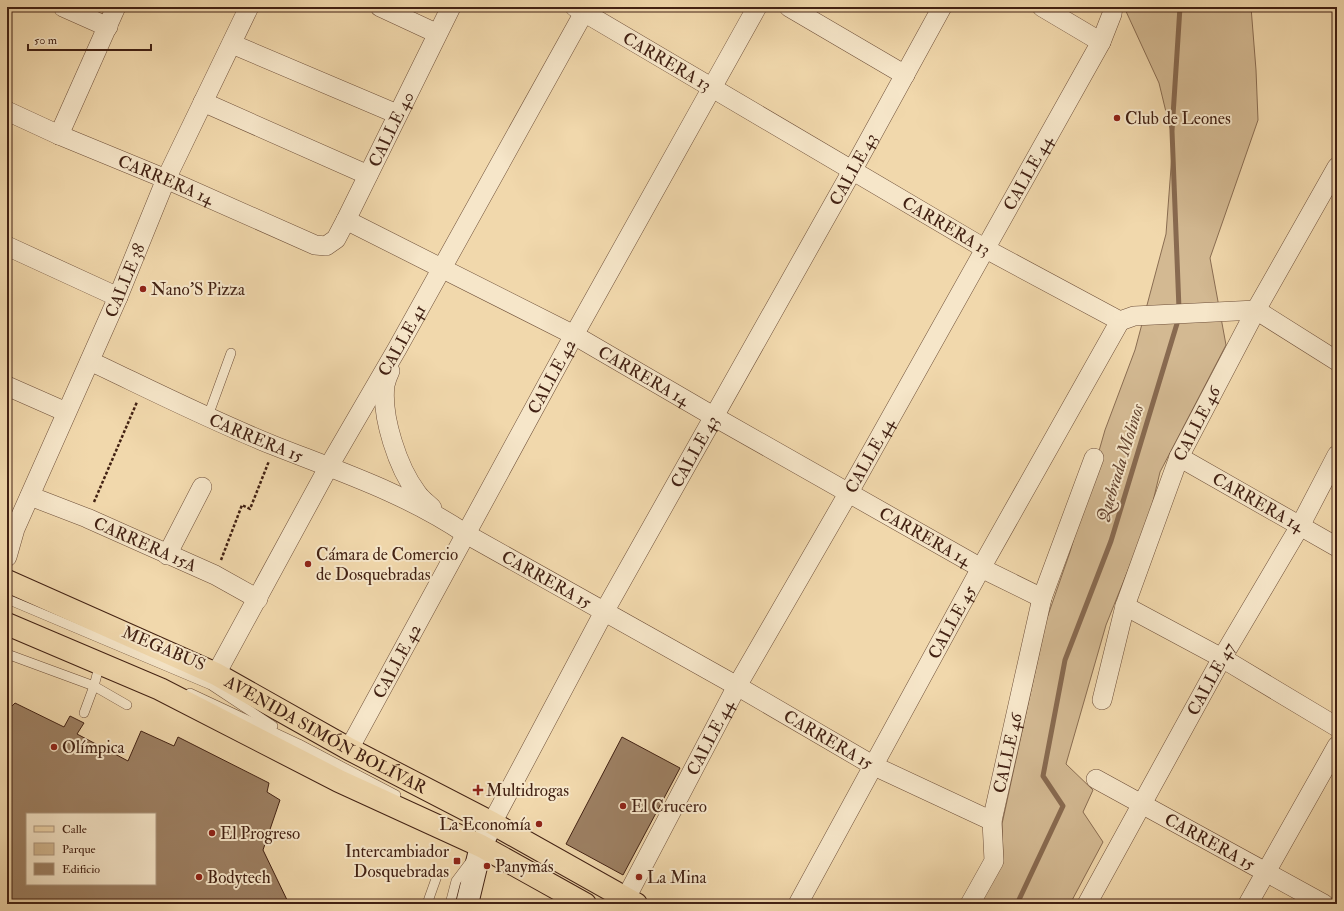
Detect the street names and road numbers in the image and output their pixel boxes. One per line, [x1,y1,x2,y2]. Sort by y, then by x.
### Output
street label: CARRERA 13 [619,28,715,96]
street label: CALLE 40 [364,88,419,171]
street label: CALLE 43 [825,129,882,209]
street label: CALLE 44 [999,132,1058,214]
street label: CARRERA 14 [115,150,217,210]
street label: CARRERA 13 [898,192,994,260]
street label: CALLE 38 [100,240,150,321]
street label: CALLE 41 [374,301,431,380]
street label: CALLE 42 [523,336,581,418]
street label: CARRERA 14 [594,341,693,411]
street label: CALLE 46 [1169,382,1226,465]
street label: CARRERA 15 [206,409,306,467]
street label: CALLE 43 [666,412,723,492]
street label: CALLE 44 [841,414,899,497]
street label: CARRERA 14 [1208,468,1308,537]
street label: CARRERA 14 [875,502,975,571]
street label: CARRERA 15A [90,512,200,577]
street label: CARRERA 15 [498,546,596,614]
street label: CALLE 45 [924,582,981,663]
street label: CALLE 42 [368,620,426,702]
street label: MEGABUS [119,622,209,675]
street label: CALLE 47 [1183,638,1240,719]
street label: AVENIDA SIMÓN BOLÍVAR [220,670,431,799]
street label: CALLE 44 [682,696,739,779]
street label: CARRERA 15 [780,706,877,774]
street label: CALLE 46 [989,710,1027,795]
street label: CARRERA 15 [1161,809,1259,875]

